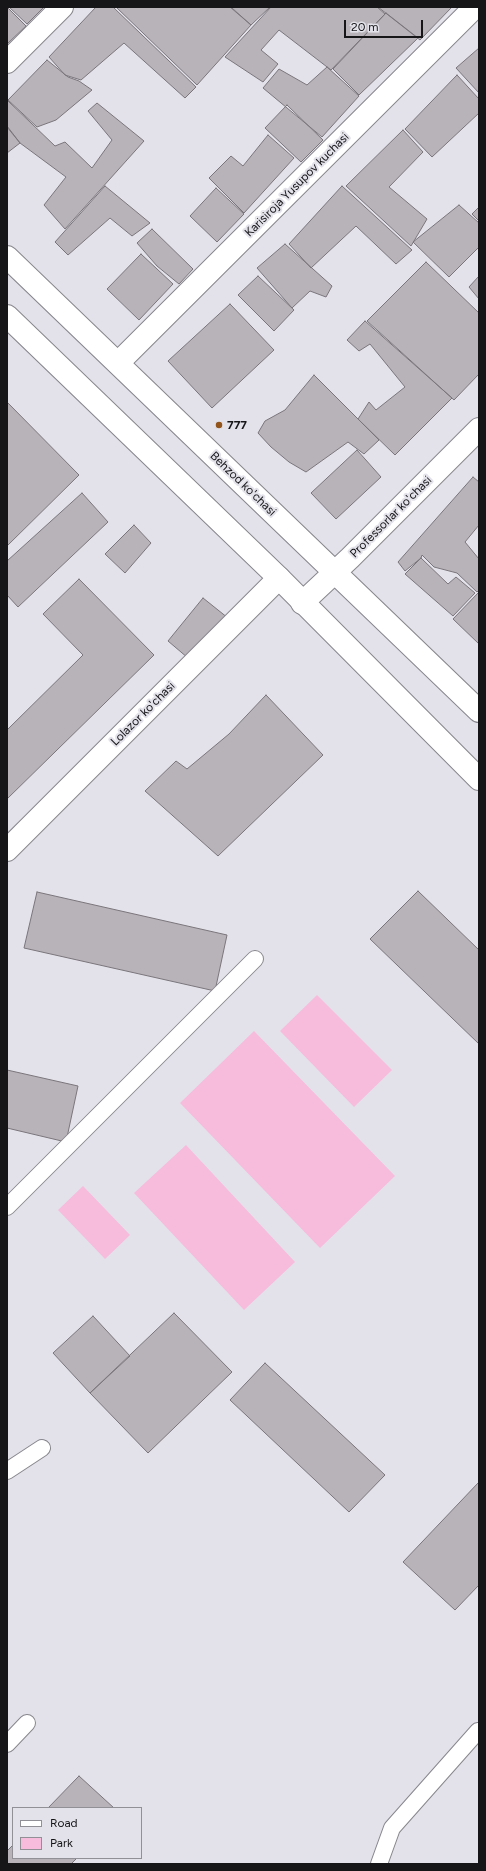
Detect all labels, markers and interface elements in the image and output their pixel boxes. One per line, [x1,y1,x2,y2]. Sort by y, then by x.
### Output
scale bar [346,12,425,38]
text: 20 m [351,20,379,34]
street label: Karisiroja Yusupov kuchasi [242,130,352,240]
place label: 777 [227,418,247,432]
marker: 777 [214,420,224,430]
street label: Behzod ko'chasi [207,449,279,519]
street label: Professorlar ko'chasi [347,473,435,561]
street label: Lolazor ko'chasi [108,679,178,749]
legend [12,1807,142,1859]
text: Road [50,1816,78,1830]
text: Park [50,1836,73,1850]

